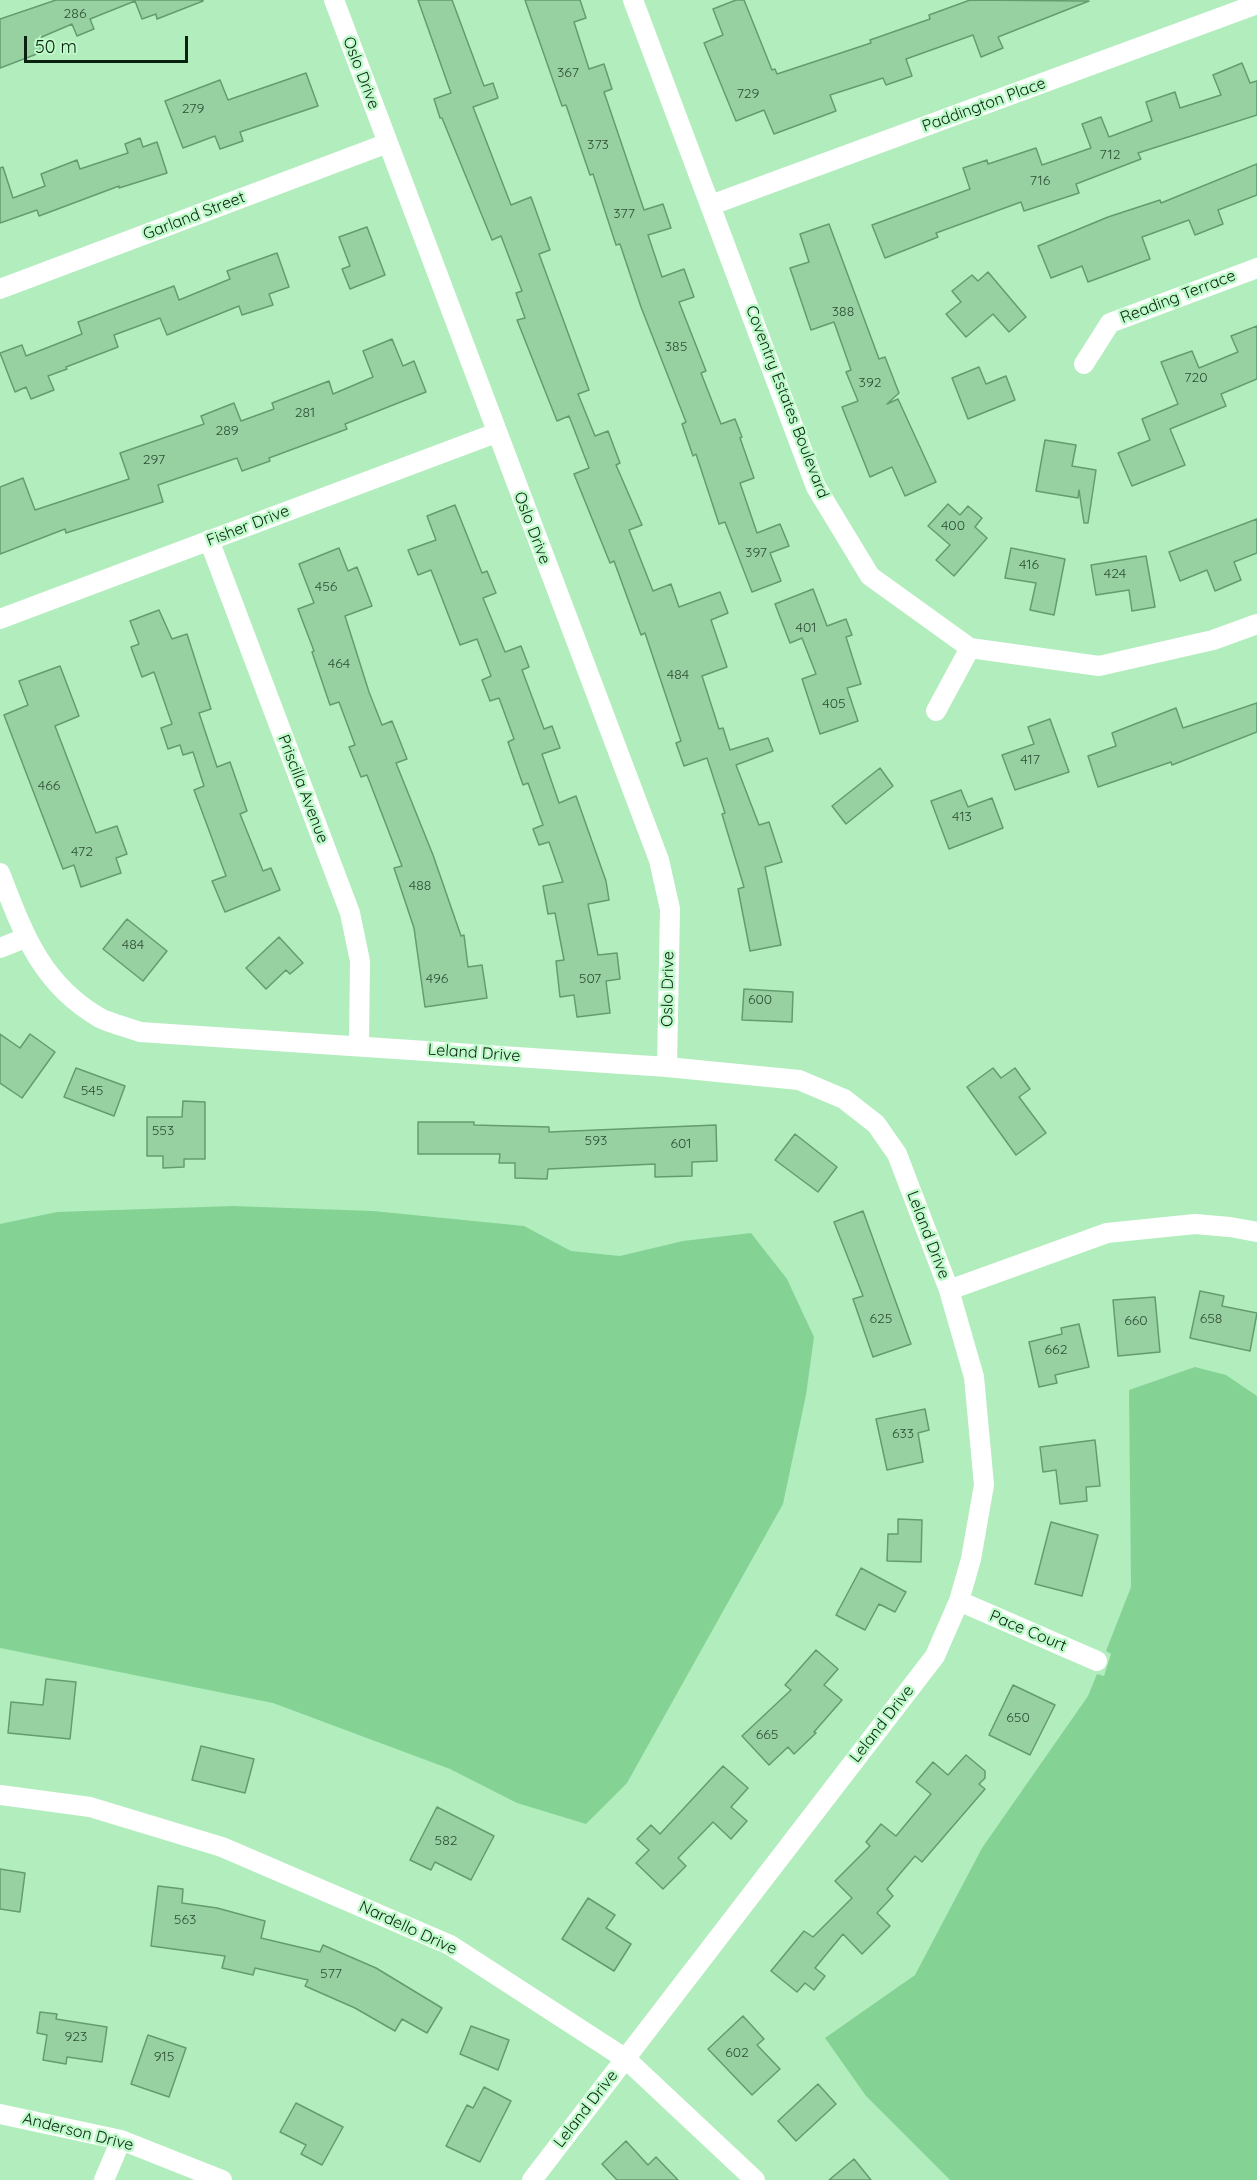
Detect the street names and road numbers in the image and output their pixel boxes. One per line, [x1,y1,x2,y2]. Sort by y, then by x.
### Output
street label: Oslo Drive [338,34,384,112]
street label: Paddington Place [920,74,1048,136]
street label: Garland Street [140,188,248,244]
street label: Reading Terrace [1118,266,1238,328]
street label: Coventry Estates Boulevard [741,303,833,501]
street label: Oslo Drive [509,489,555,567]
street label: Fisher Drive [204,501,292,551]
street label: Priscilla Avenue [274,732,332,846]
street label: Oslo Drive [658,951,678,1027]
street label: Leland Drive [427,1040,521,1066]
street label: Leland Drive [902,1188,954,1282]
street label: Pace Court [987,1606,1069,1656]
street label: Leland Drive [846,1682,918,1766]
street label: Nardello Drive [356,1897,460,1959]
street label: Leland Drive [550,2067,622,2151]
street label: Anderson Drive [20,2109,136,2155]

